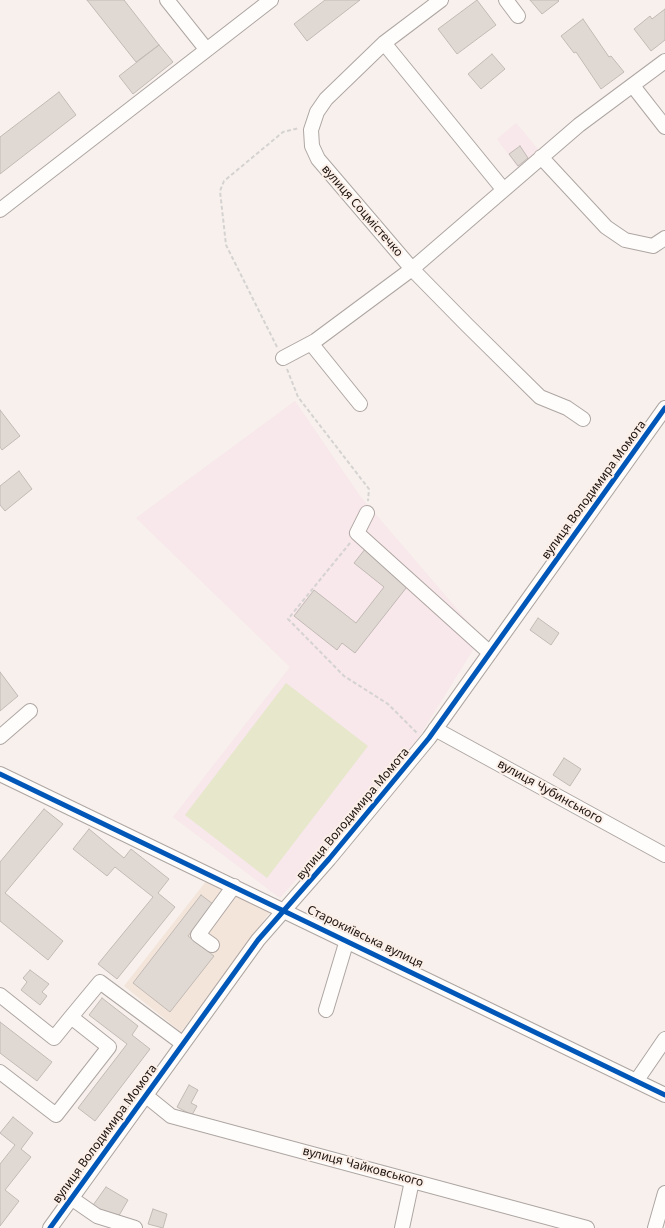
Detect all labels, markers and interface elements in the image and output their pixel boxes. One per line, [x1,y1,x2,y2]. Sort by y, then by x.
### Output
street label: вулиця Соцмістечко [318,162,406,260]
street label: вулиця Володимира Момота [539,418,649,562]
street label: вулиця Володимира Момота [293,745,413,883]
street label: вулиця Чубинського [495,757,605,827]
street label: Старокиївська вулиця [305,903,425,971]
street label: вулиця Володимира Момота [50,1062,160,1206]
street label: вулиця Чайковського [301,1144,425,1190]

